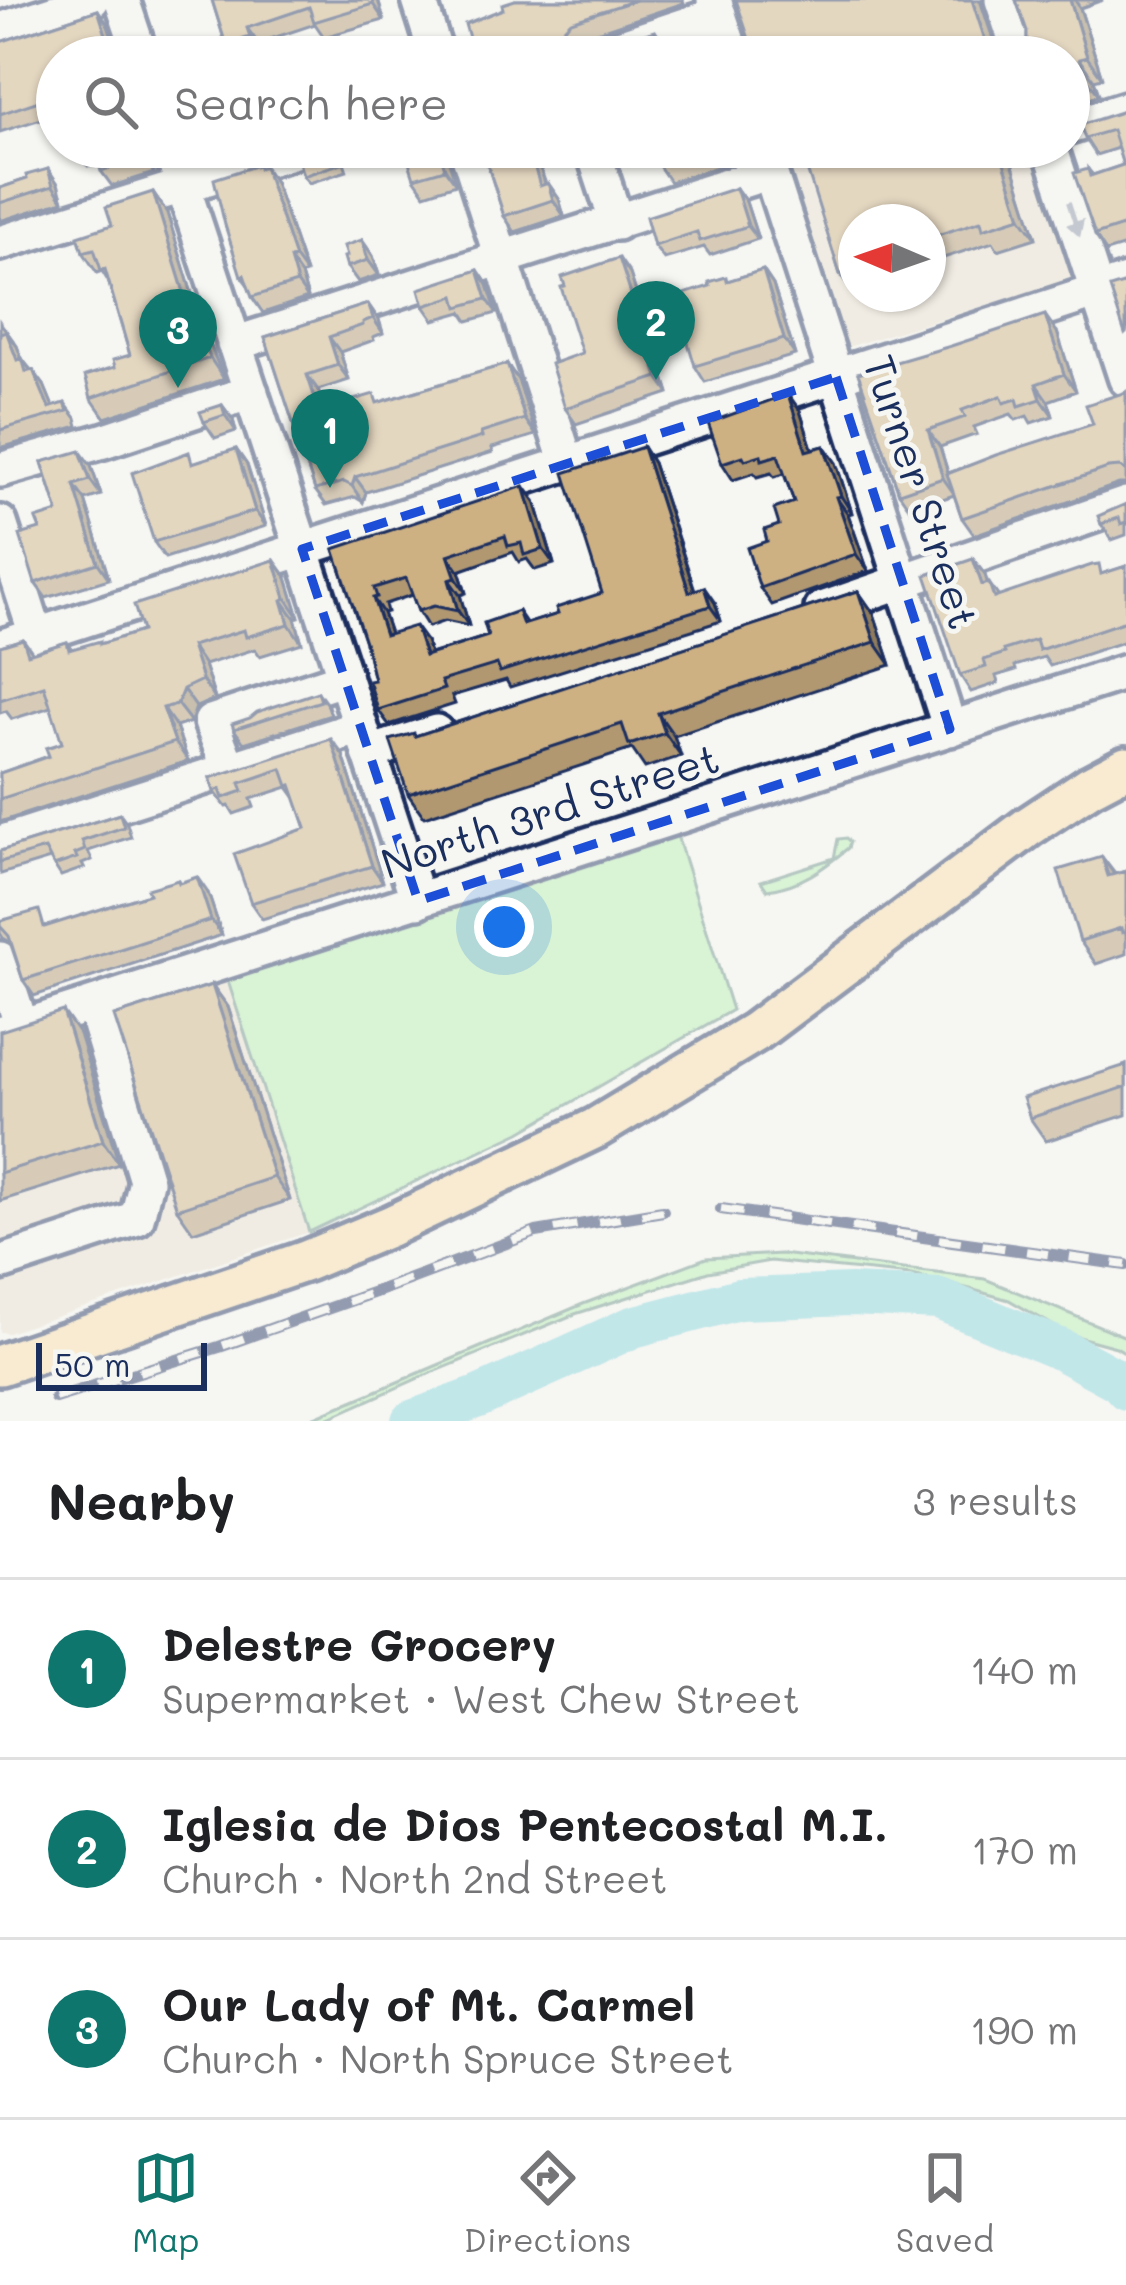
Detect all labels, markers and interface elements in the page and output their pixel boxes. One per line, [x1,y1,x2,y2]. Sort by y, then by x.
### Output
search box [36,36,1090,168]
icon: search [78,69,144,135]
text: Search here [174,73,448,131]
one-way arrow [1065,201,1084,238]
north arrow [838,204,946,312]
pin: 2 [617,281,695,380]
pin: 3 [139,289,217,388]
street label: Turner Street [852,348,993,636]
pin: 1 [291,389,369,488]
street label: North 3rd Street [374,729,725,890]
your location [474,897,534,957]
scale bar [36,1337,207,1390]
text: 50 m [54,1342,130,1385]
text: Nearby [48,1466,235,1533]
text: 3 results [913,1474,1078,1525]
text: Delestre Grocery [162,1614,556,1672]
text: 1 [78,1643,96,1694]
text: 140 m [970,1643,1078,1694]
text: Supermarket · West Chew Street [162,1672,800,1723]
text: Iglesia de Dios Pentecostal M.I. [162,1794,888,1852]
text: 2 [76,1823,98,1874]
text: 170 m [971,1823,1078,1874]
text: Church · North 2nd Street [162,1852,667,1903]
text: Our Lady of Mt. Carmel [162,1974,695,2032]
text: 3 [75,2003,99,2054]
text: 190 m [970,2003,1078,2054]
text: Church · North Spruce Street [162,2032,733,2083]
tab: Map [132,2145,199,2260]
tab: Directions [464,2145,631,2260]
tab: Saved [896,2145,994,2260]

